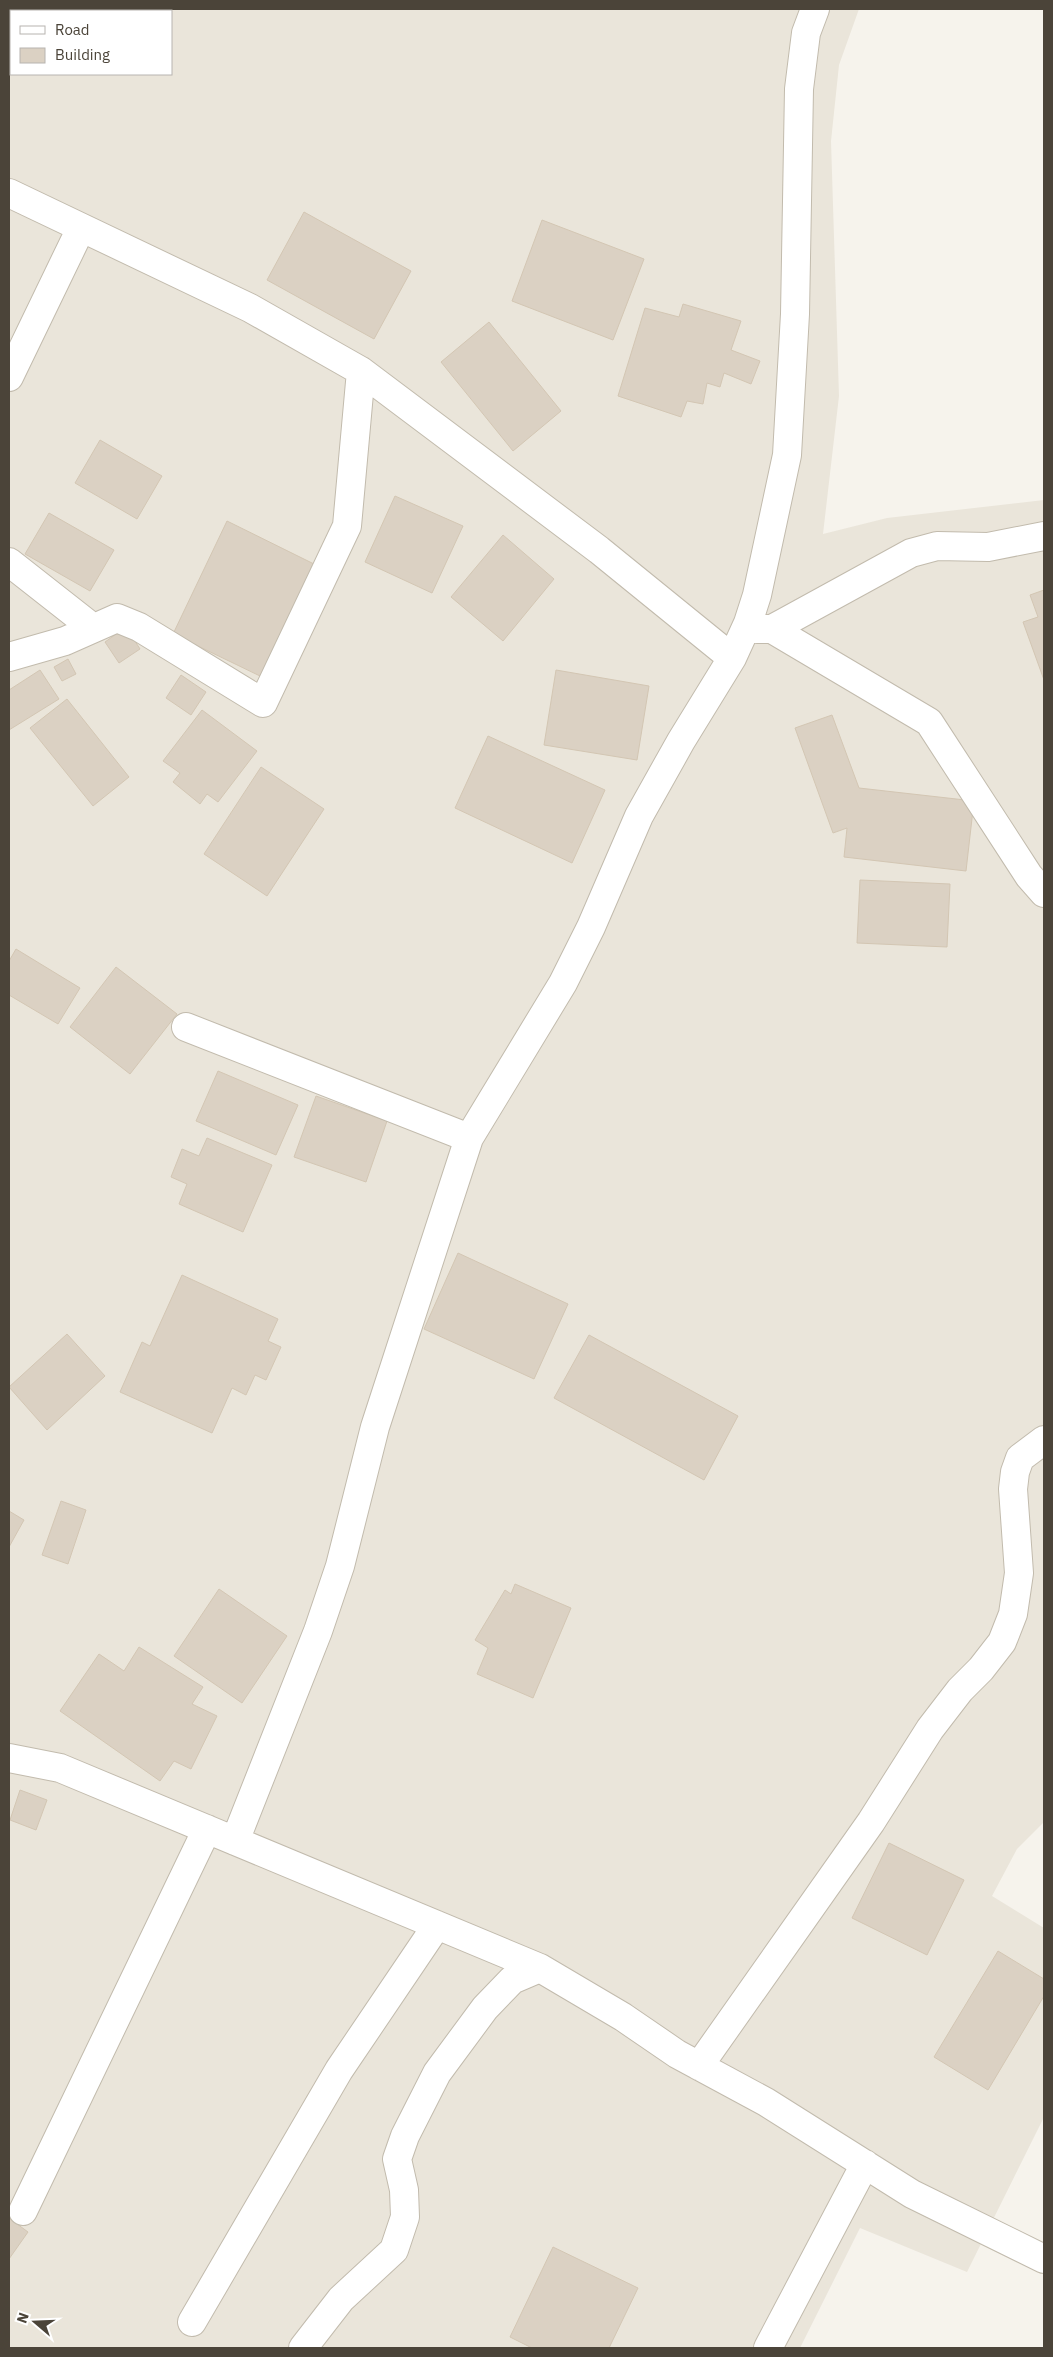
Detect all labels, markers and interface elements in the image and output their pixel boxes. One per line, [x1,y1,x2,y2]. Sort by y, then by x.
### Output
legend [10,10,172,75]
text: Road [55,20,90,39]
text: Building [55,45,110,64]
north arrow [10,2297,60,2347]
text: N [13,2310,33,2325]

